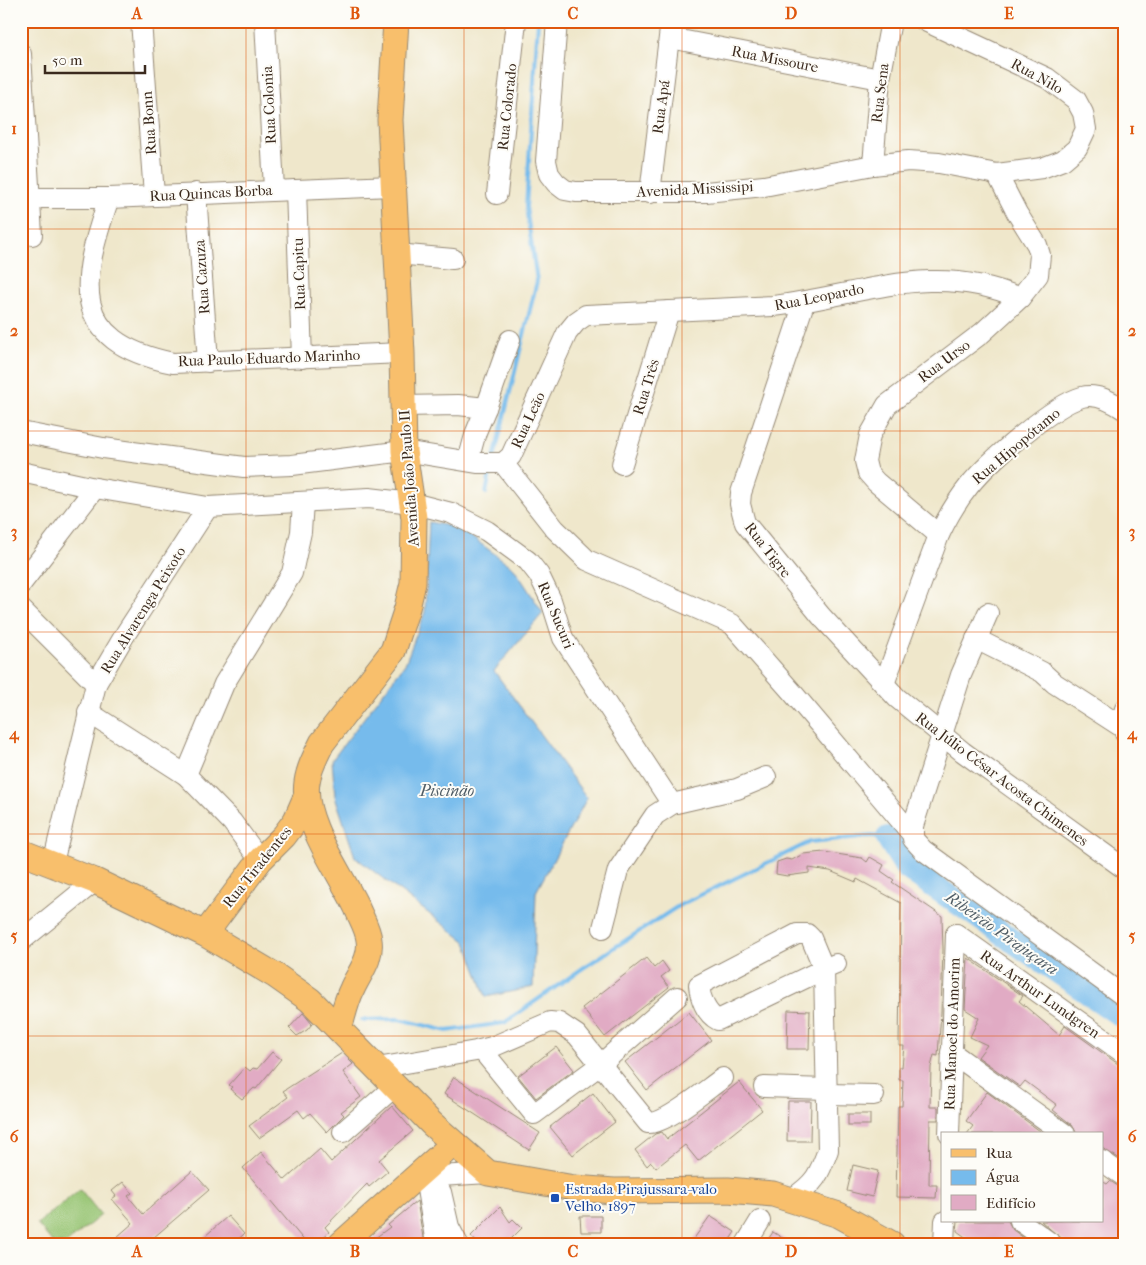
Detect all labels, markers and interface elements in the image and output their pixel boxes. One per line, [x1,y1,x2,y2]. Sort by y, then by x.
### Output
text: A [131,4,143,23]
text: B [350,4,360,23]
text: C [568,4,579,23]
text: D [785,4,797,23]
text: E [1004,4,1014,23]
scale bar [45,42,145,74]
street label: Rua Missoure [730,42,821,76]
text: 50 m [52,51,83,69]
street label: Rua Nilo [1008,54,1066,98]
street label: Rua Sena [867,61,893,124]
street label: Rua Colorado [493,62,521,151]
street label: Rua Colonia [258,64,280,145]
street label: Rua Apá [648,78,674,135]
street label: Rua Bonn [138,90,160,156]
text: 1 [11,119,17,138]
text: 1 [1129,119,1135,138]
street label: Avenida Mississipi [635,177,754,201]
street label: Rua Quincas Borba [149,181,274,205]
street label: Rua Capitu [289,237,309,311]
street label: Rua Cazuza [190,238,214,315]
street label: Rua Leopardo [773,279,866,314]
text: 2 [10,321,18,340]
text: 2 [1128,321,1136,340]
street label: Rua Urso [914,335,974,386]
street label: Rua Paulo Eduardo Marinho [178,346,361,370]
street label: Rua Três [629,356,663,417]
street label: Rua Leão [507,388,549,451]
street label: Rua Hipopótamo [968,404,1064,488]
street label: Avenida João Paulo II [395,409,423,548]
street label: Rua Tigre [741,519,796,582]
text: 3 [11,522,17,542]
text: 3 [1129,522,1135,542]
street label: Rua Alvarenga Peixoto [97,543,190,677]
street label: Rua Sucuri [534,579,578,652]
street label: Rua Júlio César Acosta Chimenes [912,708,1092,850]
text: 4 [8,724,20,744]
text: 4 [1126,724,1138,744]
water label: Piscinão [419,781,475,800]
street label: Rua Tiradentes [219,822,296,911]
water label: Ribeirão Pirajuçara [941,887,1062,979]
text: 5 [11,926,18,945]
text: 5 [1129,926,1136,945]
street label: Rua Arthur Lundgren [977,946,1104,1042]
street label: Rua Manoel do Amorim [940,957,964,1111]
text: 6 [10,1127,19,1146]
text: 6 [1128,1127,1137,1146]
legend [941,1132,1104,1222]
text: Rua [986,1144,1013,1162]
text: Água [985,1168,1020,1186]
place label: Estrada Pirajussara-valo Velho, 1897 [564,1180,717,1215]
marker: Estrada Pirajussara-valo Velho, 1897 [549,1192,561,1204]
text: Edifício [986,1194,1036,1212]
text: A [131,1242,143,1261]
text: B [350,1242,360,1261]
text: C [568,1242,579,1261]
text: D [785,1242,797,1261]
text: E [1004,1242,1014,1261]

